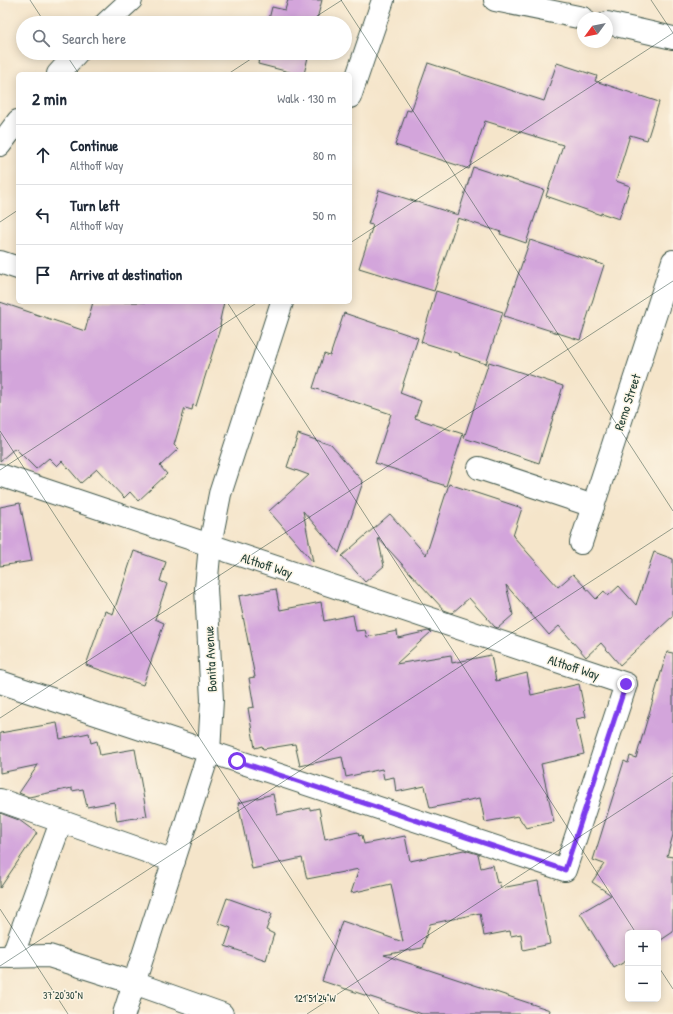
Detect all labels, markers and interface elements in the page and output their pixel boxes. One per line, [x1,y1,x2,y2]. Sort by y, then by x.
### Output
north arrow [577,12,613,48]
search box [16,16,352,60]
icon: search [30,27,52,49]
text: Search here [62,28,126,49]
text: 2 min [32,87,67,110]
text: Walk · 130 m [277,89,336,107]
text: Continue [70,135,118,156]
icon: ahead [32,144,54,166]
text: 80 m [313,146,336,164]
text: Althoff Way [70,156,123,174]
text: Turn left [70,195,120,216]
icon: left [32,204,54,226]
text: 50 m [313,206,336,224]
text: Althoff Way [70,216,123,234]
icon: arrive [32,264,54,286]
text: Arrive at destination [70,264,182,285]
street label: Remo Street [609,371,645,433]
street label: Althoff Way [239,548,296,582]
street label: Bonita Avenue [199,625,221,693]
street label: Althoff Way [546,650,603,684]
route end [617,675,635,693]
route start [228,752,246,770]
map controls [625,930,661,1002]
button: + [625,930,661,966]
button: − [625,966,661,1002]
text: 37°20'30"N [43,989,83,1002]
text: 121°51'24"W [294,992,337,1005]

